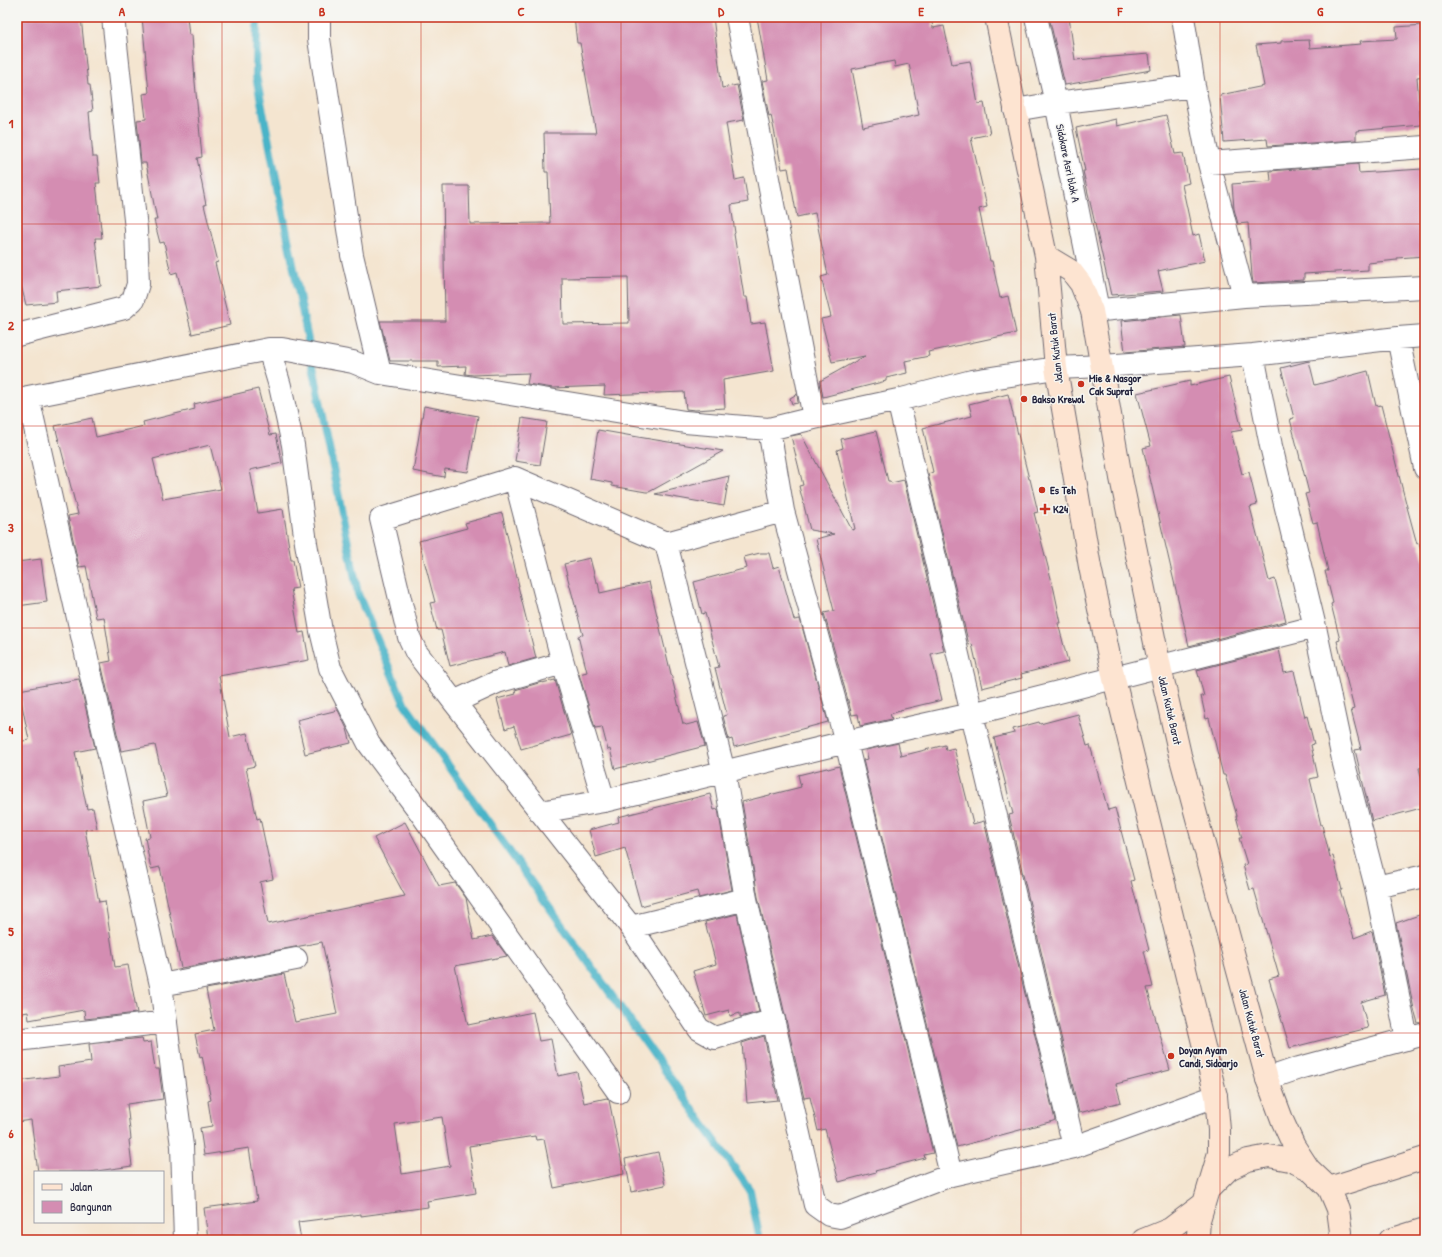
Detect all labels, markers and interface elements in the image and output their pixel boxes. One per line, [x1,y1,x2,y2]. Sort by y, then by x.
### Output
text: A [119,2,126,20]
text: B [319,2,326,20]
text: C [517,2,525,20]
text: D [718,2,725,20]
text: E [918,2,924,20]
text: F [1117,2,1124,20]
text: G [1317,2,1324,20]
text: 1 [9,114,14,132]
street label: Sidokare Asri blok A [1053,123,1083,204]
street label: Jalan Kutuk Barat [1044,312,1066,384]
text: 2 [8,316,15,334]
place label: Mie & Nasgor Cak Suprat [1089,371,1142,399]
marker: Mie & Nasgor Cak Suprat [1076,379,1086,389]
place label: Bakso Krewol [1032,392,1086,406]
marker: Bakso Krewol [1019,394,1029,404]
place label: Es Teh [1050,483,1076,497]
marker: Es Teh [1037,485,1047,495]
place label: K24 [1053,502,1068,516]
marker: K24 [1040,504,1050,514]
text: 3 [8,518,14,536]
street label: Jalan Kutuk Barat [1155,674,1185,746]
text: 4 [9,720,14,738]
text: 5 [8,922,14,940]
street label: Jalan Kutuk Barat [1236,987,1268,1059]
place label: Doyan Ayam Candi, Sidoarjo [1179,1043,1238,1071]
marker: Doyan Ayam Candi, Sidoarjo [1166,1051,1176,1061]
text: 6 [8,1124,14,1142]
legend [34,1171,164,1223]
text: Jalan [70,1178,92,1195]
text: Bangunan [70,1198,112,1215]

